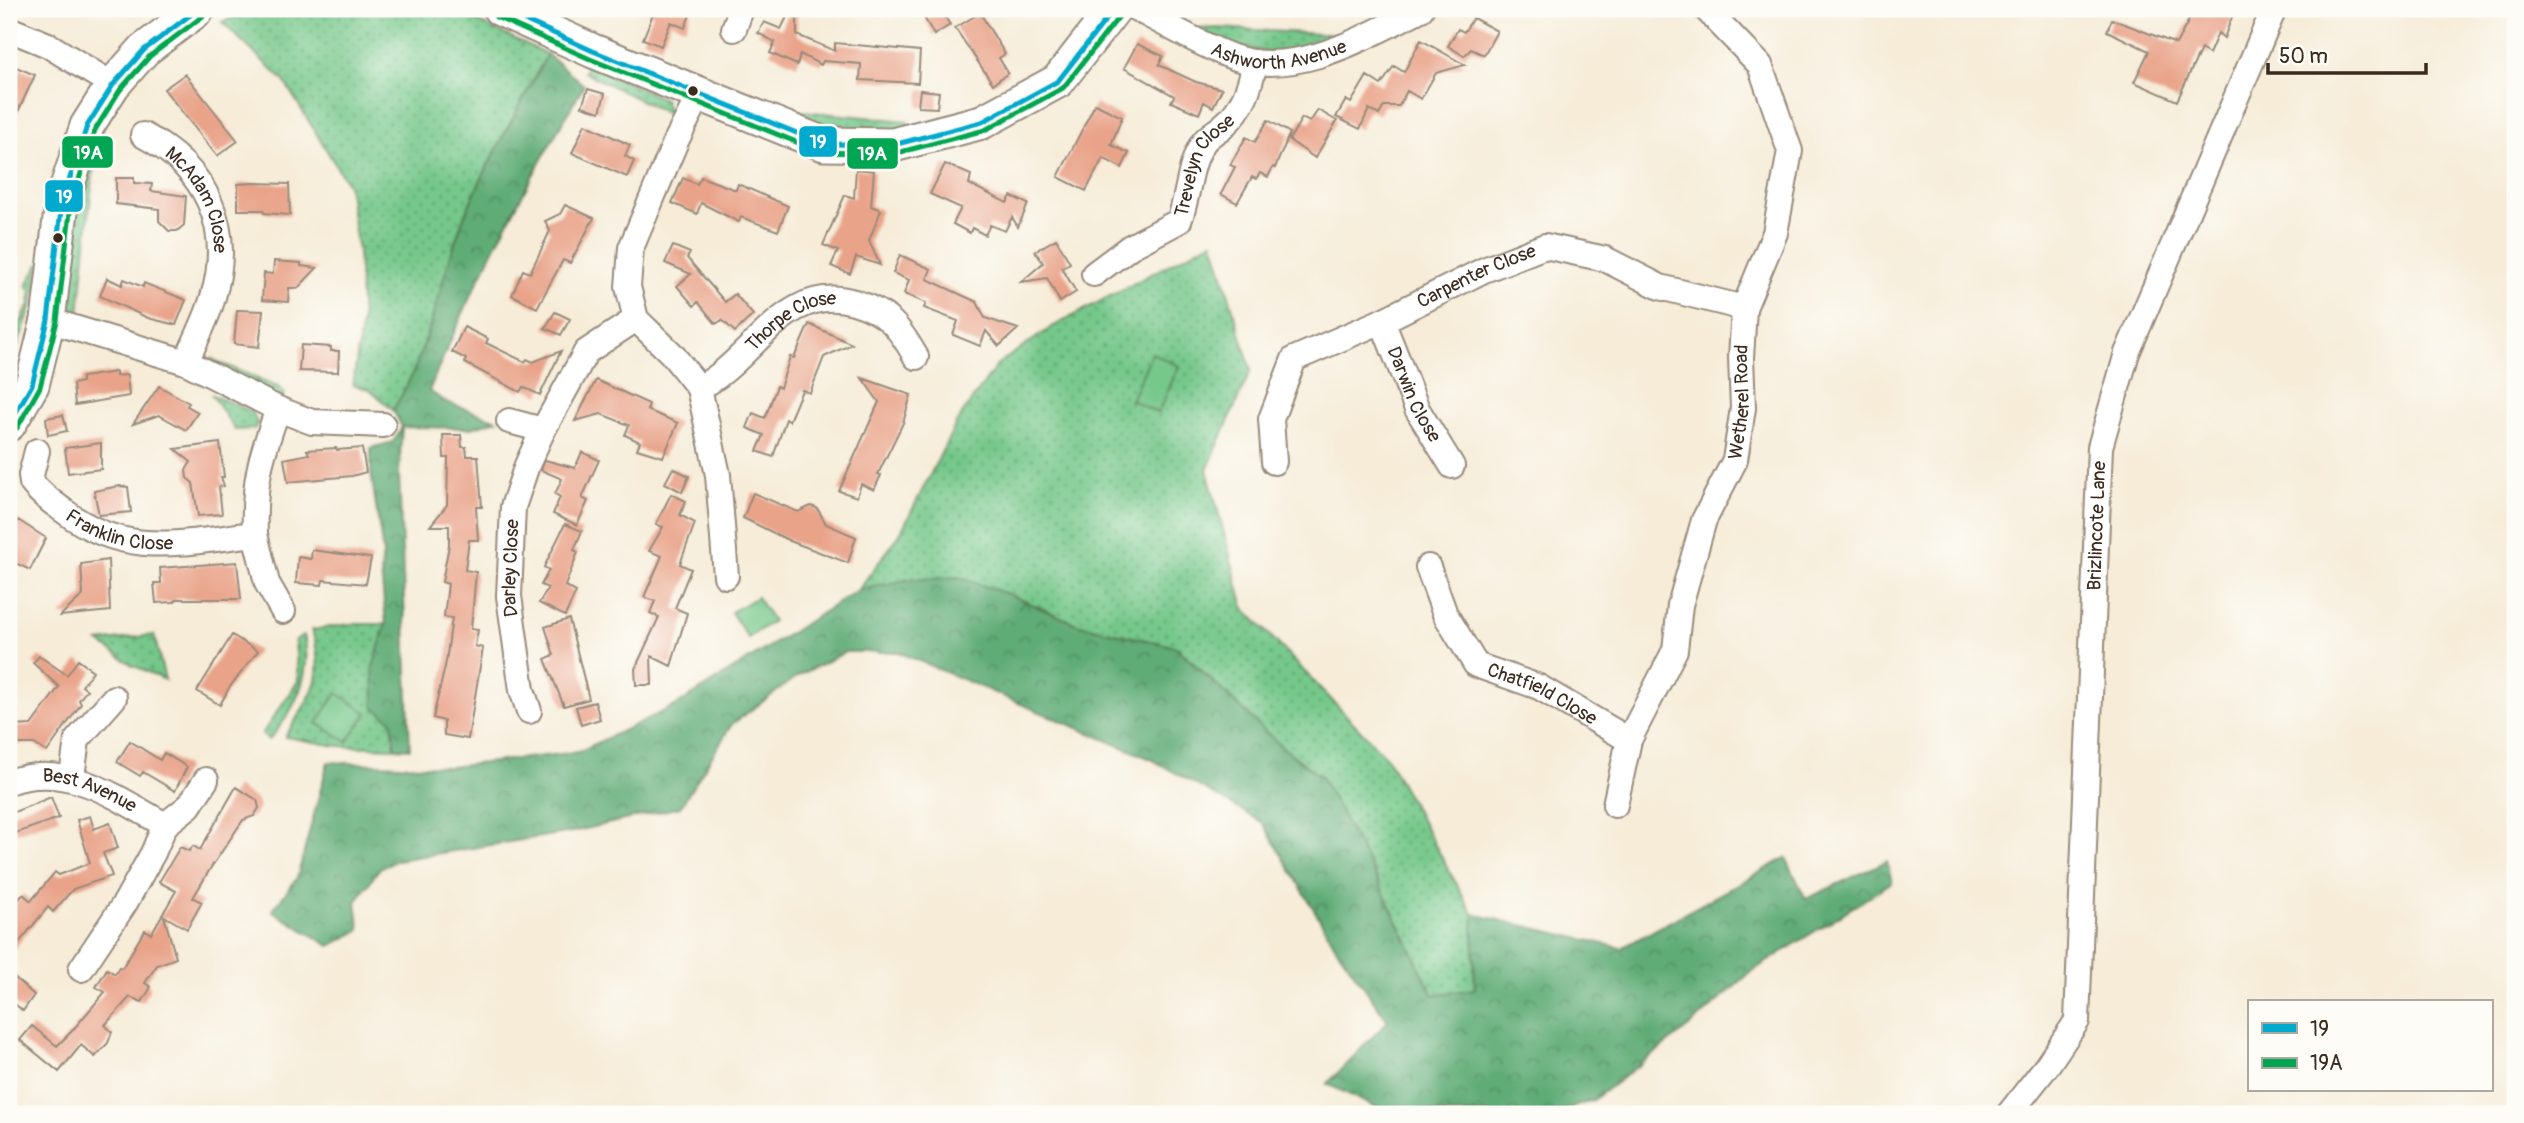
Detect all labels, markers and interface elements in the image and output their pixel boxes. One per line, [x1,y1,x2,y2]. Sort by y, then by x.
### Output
scale bar [2268,32,2426,76]
street label: Ashworth Avenue [1207,34,1351,75]
text: 50 m [2279,43,2328,70]
unlabelled marker [686,84,700,98]
street label: Trevelyn Close [1169,109,1241,220]
line badge: 19 [798,125,838,158]
text: 19 [809,130,827,154]
line badge: 19A [61,135,114,169]
line badge: 19A [846,137,899,170]
text: 19A [73,141,103,165]
street label: McAdam Close [160,141,232,254]
text: 19A [857,142,887,166]
line badge: 19 [44,179,84,213]
text: 19 [55,185,73,209]
unlabelled marker [51,231,65,245]
street label: Carpenter Close [1413,239,1540,314]
street label: Thorpe Close [741,286,837,356]
street label: Darwin Close [1381,343,1447,447]
street label: Wetherel Road [1723,344,1755,461]
street label: Brizlincote Lane [2082,460,2111,591]
street label: Franklin Close [61,504,174,556]
street label: Darley Close [497,518,524,619]
street label: Chatfield Close [1484,658,1602,731]
street label: Best Avenue [42,764,142,818]
legend [2248,1000,2492,1092]
text: 19 [2310,1016,2329,1043]
text: 19A [2310,1050,2343,1077]

